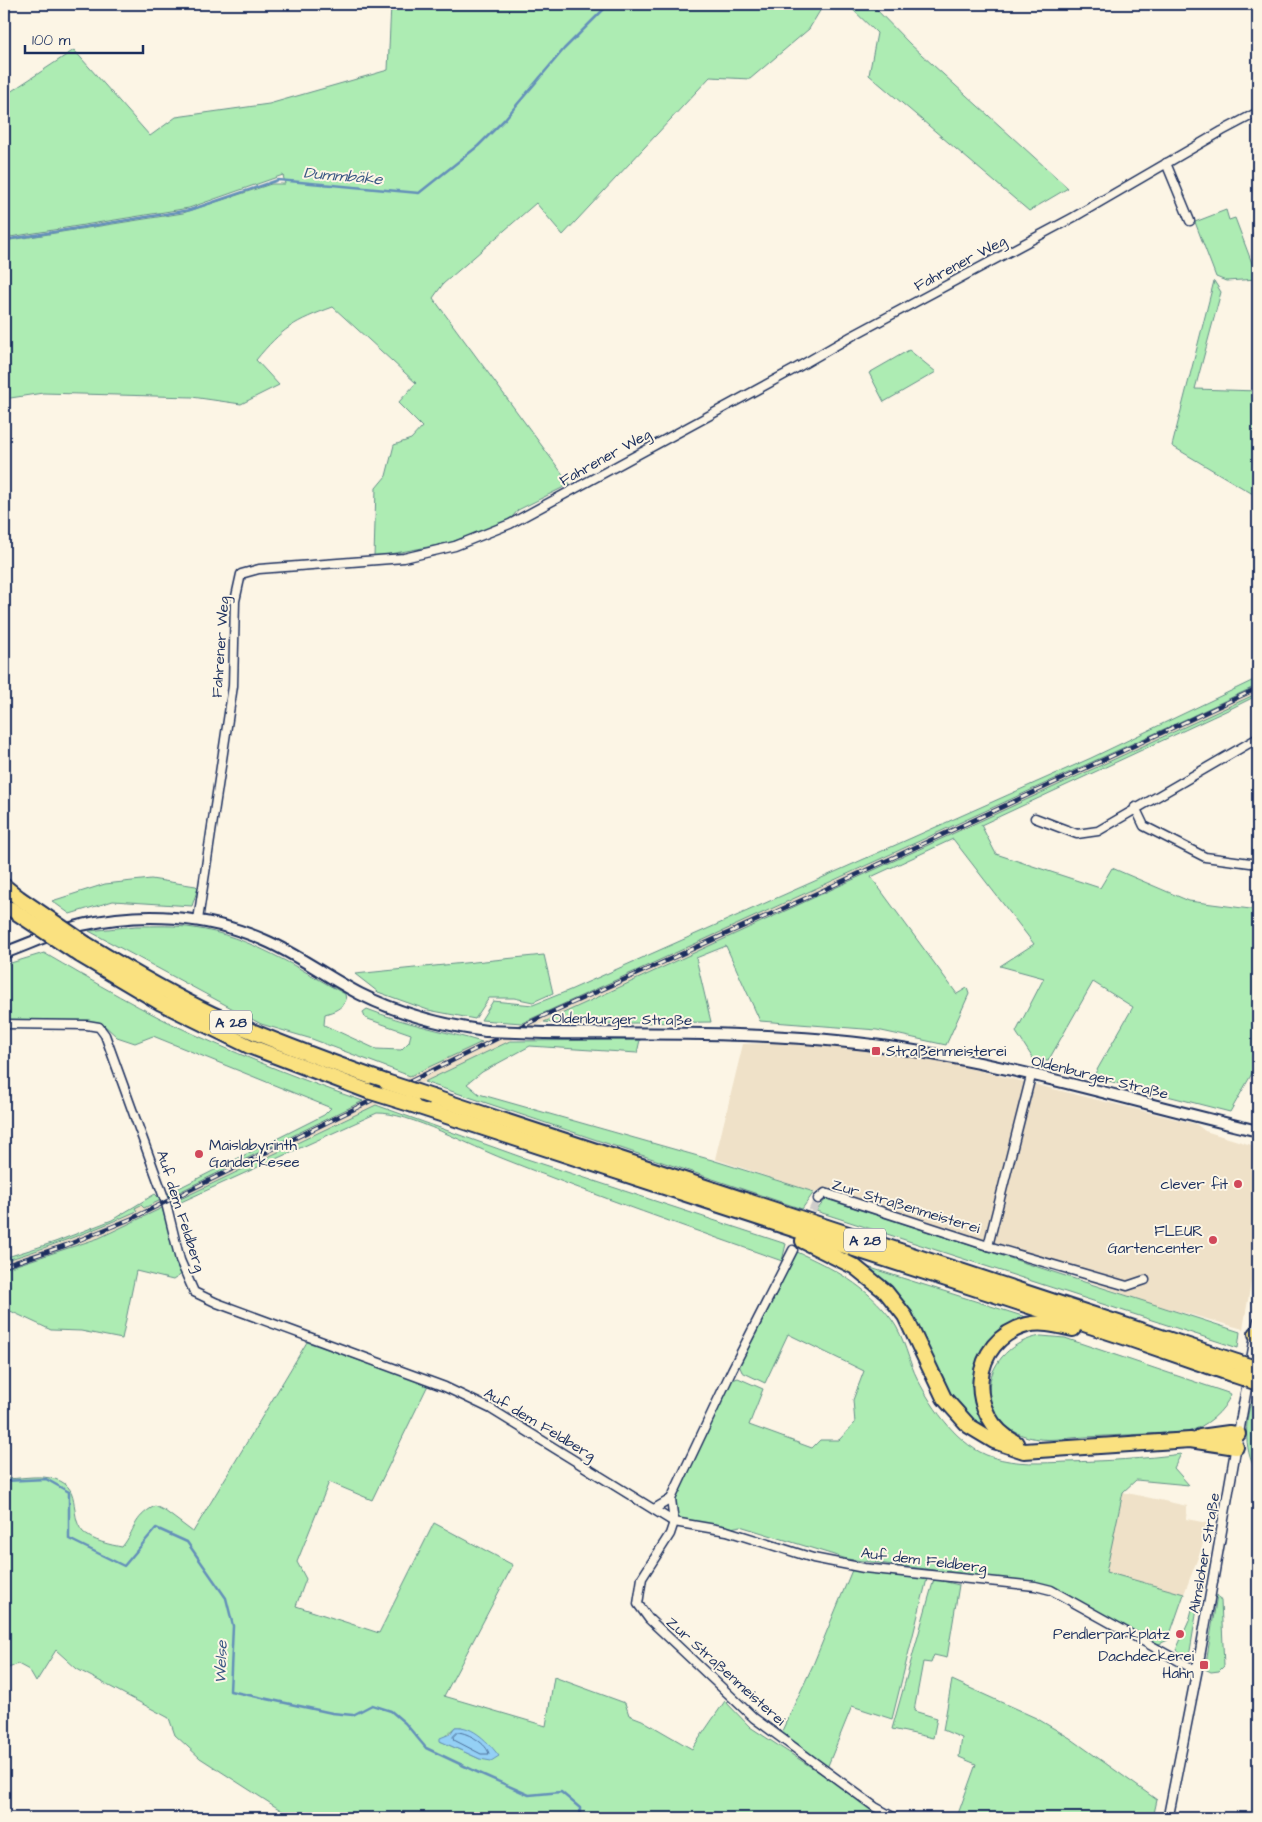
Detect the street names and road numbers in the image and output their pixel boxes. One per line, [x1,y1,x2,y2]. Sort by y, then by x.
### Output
street label: Fahrener Weg [910,230,1011,297]
street label: Fahrener Weg [556,423,656,492]
street label: Fahrener Weg [206,595,236,699]
street label: Oldenburger Straße [552,1008,692,1032]
road number: A 28 [210,1010,252,1034]
street label: Oldenburger Straße [1029,1050,1171,1106]
street label: Auf dem Feldberg [150,1148,210,1275]
street label: Zur Straßenmeisterei [829,1174,983,1239]
road number: A 28 [844,1228,886,1252]
street label: Auf dem Feldberg [480,1383,600,1467]
street label: Almsloher Straße [1184,1491,1225,1615]
street label: Auf dem Feldberg [860,1542,988,1580]
street label: Zur Straßenmeisterei [661,1612,790,1731]

